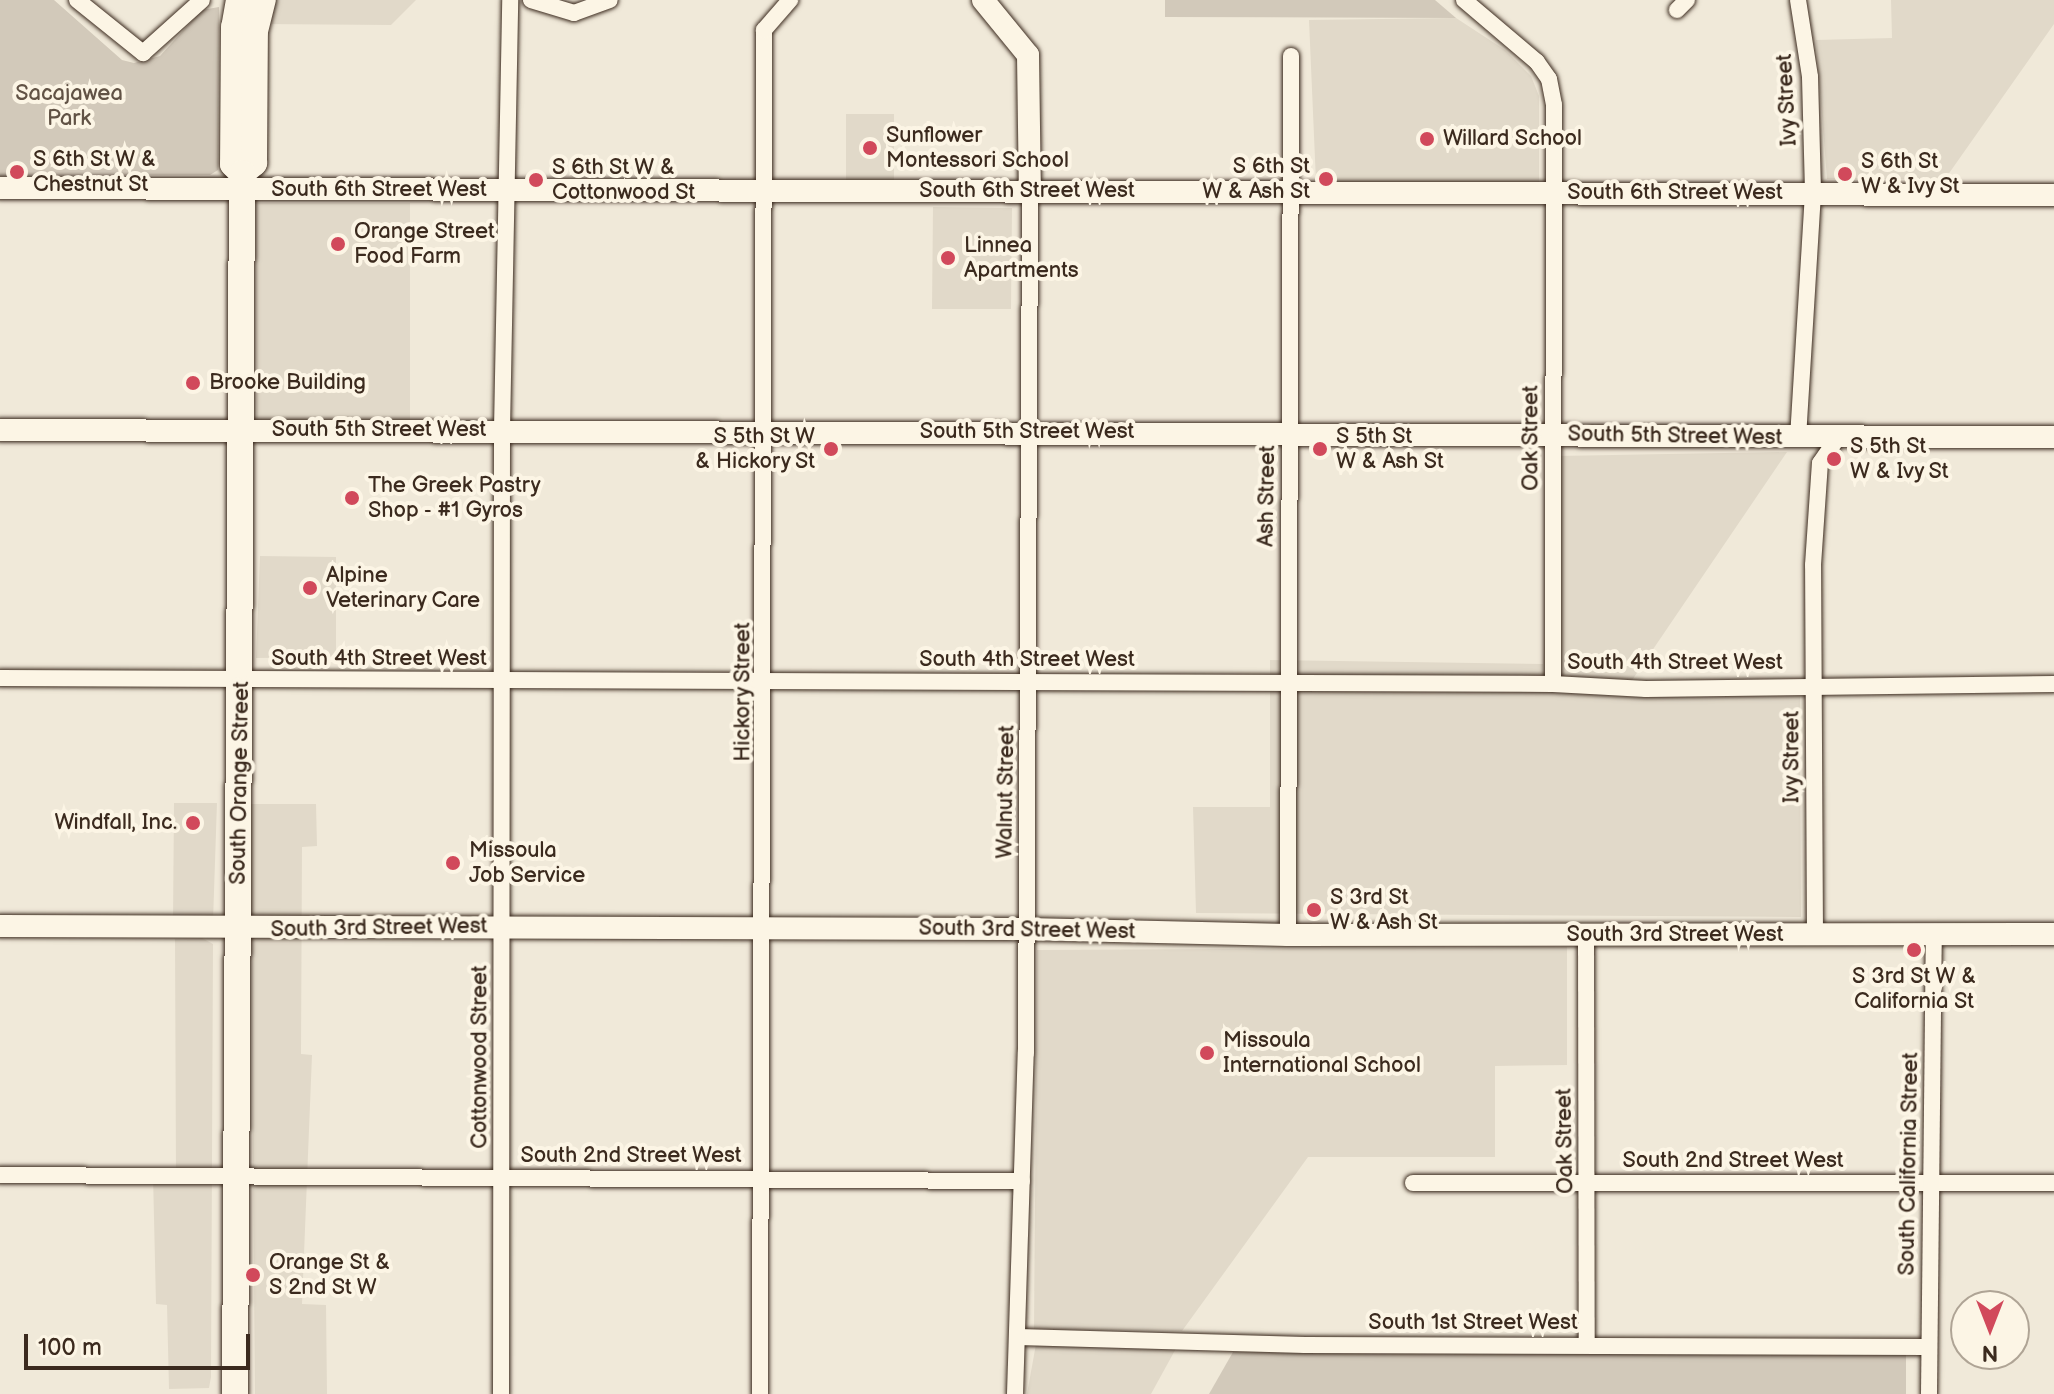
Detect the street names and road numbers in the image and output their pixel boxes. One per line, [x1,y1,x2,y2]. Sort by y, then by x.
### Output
street label: Ivy Street [1771,52,1803,148]
street label: South 6th Street West [271,177,487,203]
street label: South 6th Street West [919,178,1135,204]
street label: South 6th Street West [1567,180,1783,206]
street label: Oak Street [1518,385,1544,491]
street label: South 5th Street West [271,417,487,443]
street label: South 5th Street West [919,419,1135,445]
street label: South 5th Street West [1567,421,1783,451]
street label: Ash Street [1253,445,1281,547]
street label: Hickory Street [730,621,756,763]
street label: South 4th Street West [271,646,487,672]
street label: South 4th Street West [919,647,1135,673]
street label: South 4th Street West [1567,650,1783,676]
street label: South Orange Street [225,681,255,885]
street label: Ivy Street [1779,710,1805,804]
street label: Walnut Street [992,725,1020,859]
street label: South 3rd Street West [270,913,488,943]
street label: South 3rd Street West [918,915,1136,945]
street label: South 3rd Street West [1566,922,1784,948]
street label: Cottonwood Street [467,965,493,1149]
street label: South California Street [1894,1052,1924,1276]
street label: Oak Street [1551,1088,1579,1194]
street label: South 2nd Street West [520,1143,742,1169]
street label: South 2nd Street West [1622,1148,1844,1174]
street label: South 1st Street West [1368,1310,1578,1336]

